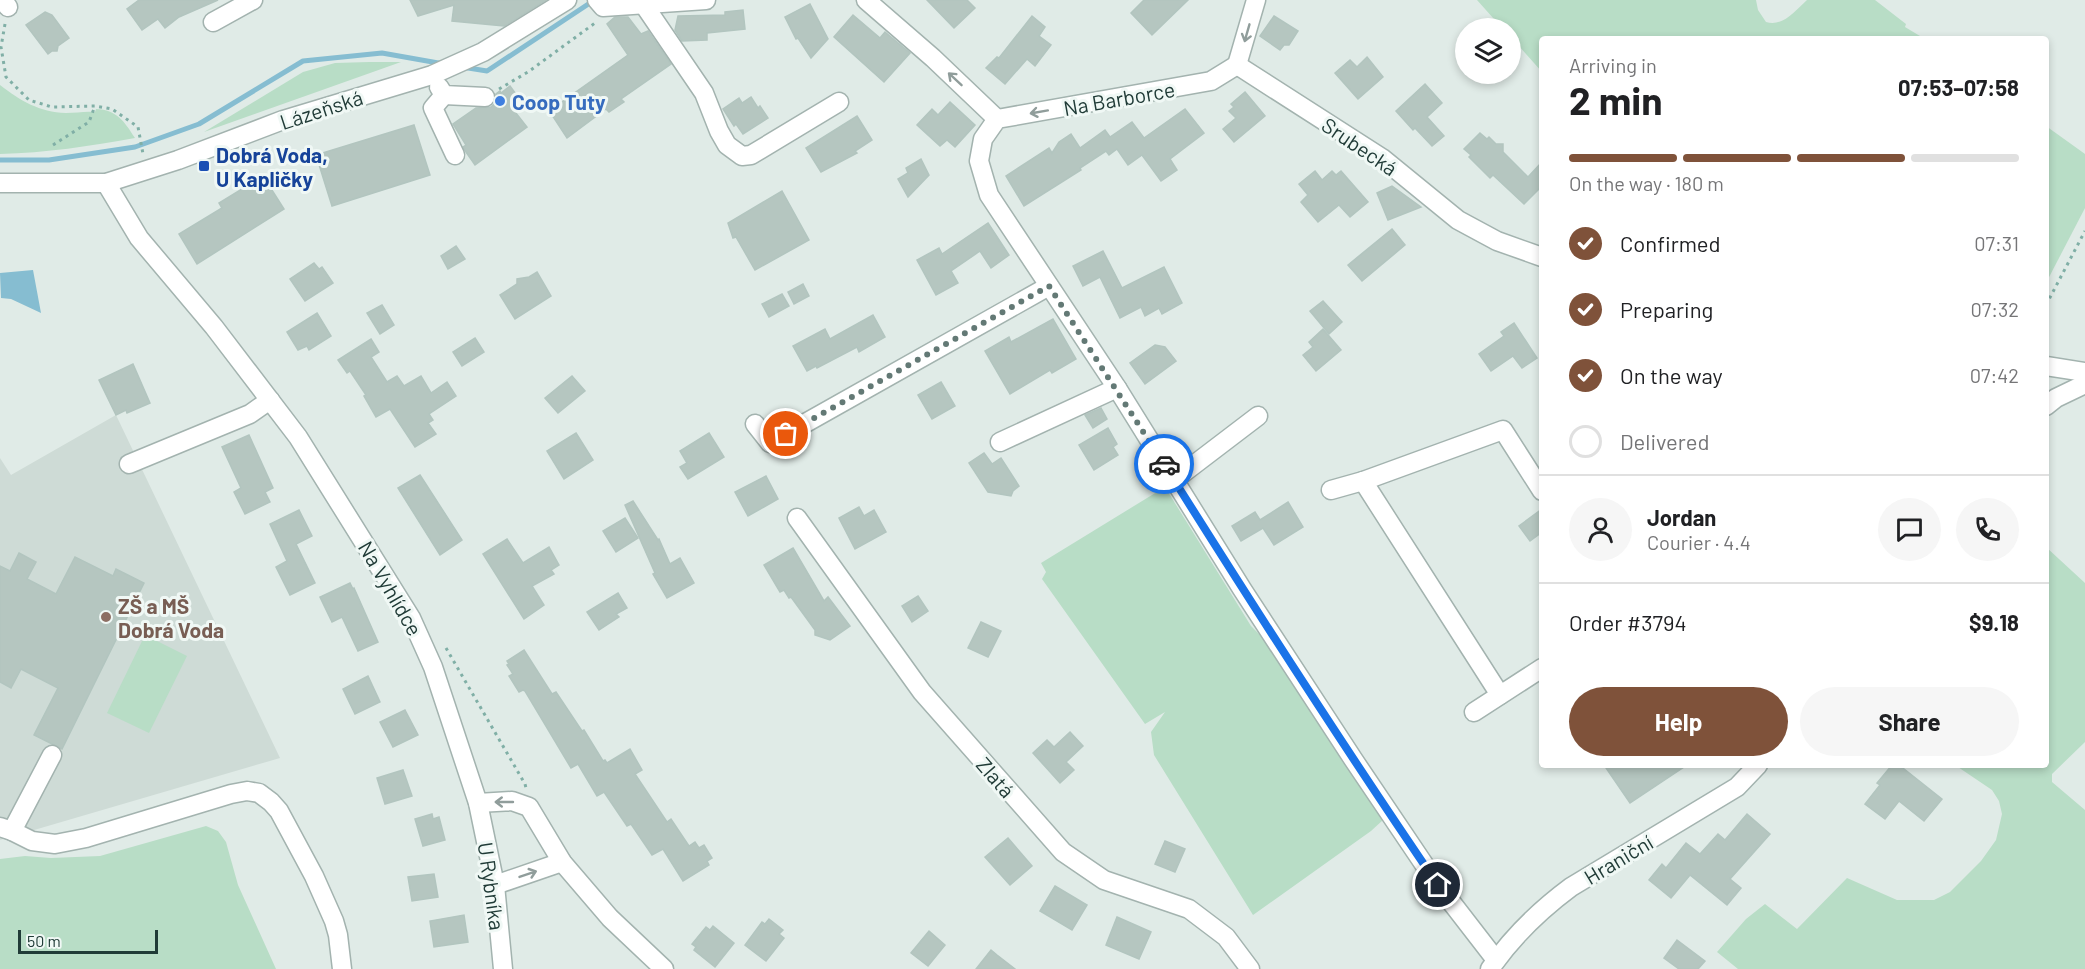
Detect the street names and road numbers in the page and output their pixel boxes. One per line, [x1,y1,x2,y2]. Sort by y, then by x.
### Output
street label: Na Barborce [1061,76,1177,120]
street label: Lázeňská [276,84,366,134]
street label: Srubecká [1318,112,1402,180]
street label: Na Vyhlídce [354,536,428,640]
street label: Zlatá [972,752,1020,802]
street label: Hraniční [1579,829,1657,889]
street label: U Rybníka [473,840,511,932]

